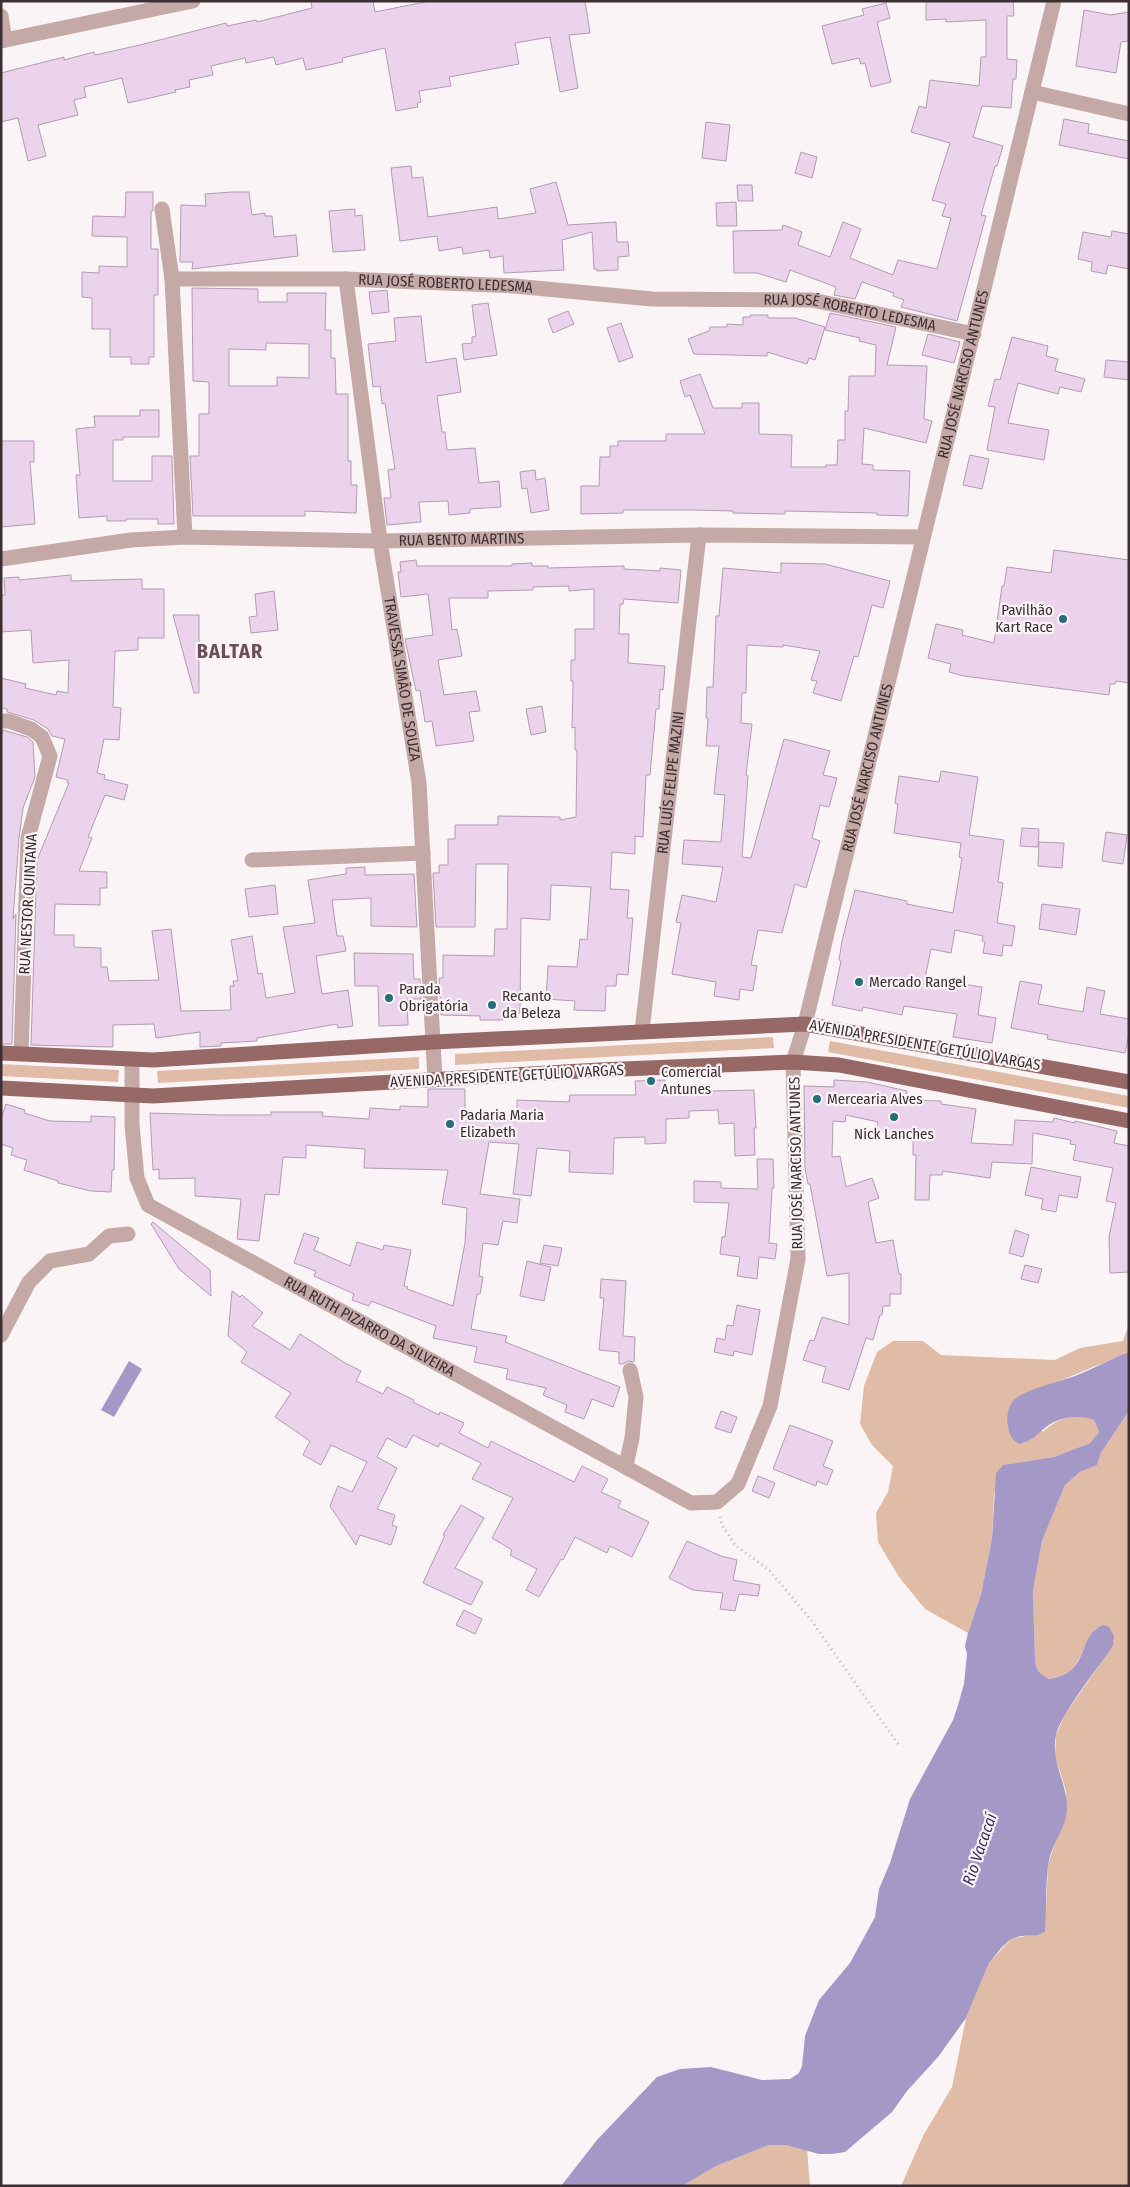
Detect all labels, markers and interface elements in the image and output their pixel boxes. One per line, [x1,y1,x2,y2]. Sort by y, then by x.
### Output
street label: RUA JOSÉ ROBERTO LEDESMA [358,271,534,297]
street label: RUA JOSÉ NARCISO ANTUNES [934,288,992,460]
street label: RUA JOSÉ ROBERTO LEDESMA [763,291,938,335]
street label: RUA BENTO MARTINS [398,529,525,550]
street label: TRAVESSA SIMÃO DE SOUZA [380,596,424,763]
place label: Pavilhão Kart Race [995,601,1053,636]
marker: Pavilhão Kart Race [1057,613,1069,625]
district label: BALTAR [197,639,263,663]
street label: RUA JOSÉ NARCISO ANTUNES [838,682,897,854]
street label: RUA LUÍS FELIPE MAZINI [653,710,688,855]
street label: RUA NESTOR QUINTANA [15,833,41,975]
place label: Mercado Rangel [869,973,966,991]
marker: Mercado Rangel [853,976,865,988]
place label: Parada Obrigatória [399,980,468,1015]
place label: Recanto da Beleza [502,987,561,1022]
marker: Parada Obrigatória [383,992,395,1004]
marker: Recanto da Beleza [486,999,498,1011]
street label: AVENIDA PRESIDENTE GETÚLIO VARGAS [808,1016,1042,1074]
street label: AVENIDA PRESIDENTE GETÚLIO VARGAS [390,1061,624,1091]
place label: Comercial Antunes [661,1063,721,1098]
marker: Comercial Antunes [645,1075,657,1087]
street label: RUA JOSÉ NARCISO ANTUNES [785,1076,807,1250]
place label: Mercearia Alves [827,1090,923,1108]
marker: Mercearia Alves [811,1093,823,1105]
place label: Padaria Maria Elizabeth [460,1106,544,1141]
marker: Nick Lanches [888,1111,900,1123]
marker: Padaria Maria Elizabeth [444,1118,456,1130]
place label: Nick Lanches [854,1125,934,1143]
street label: RUA RUTH PIZARRO DA SILVEIRA [281,1272,458,1381]
water label: Rio Vacacaí [958,1810,1001,1887]

